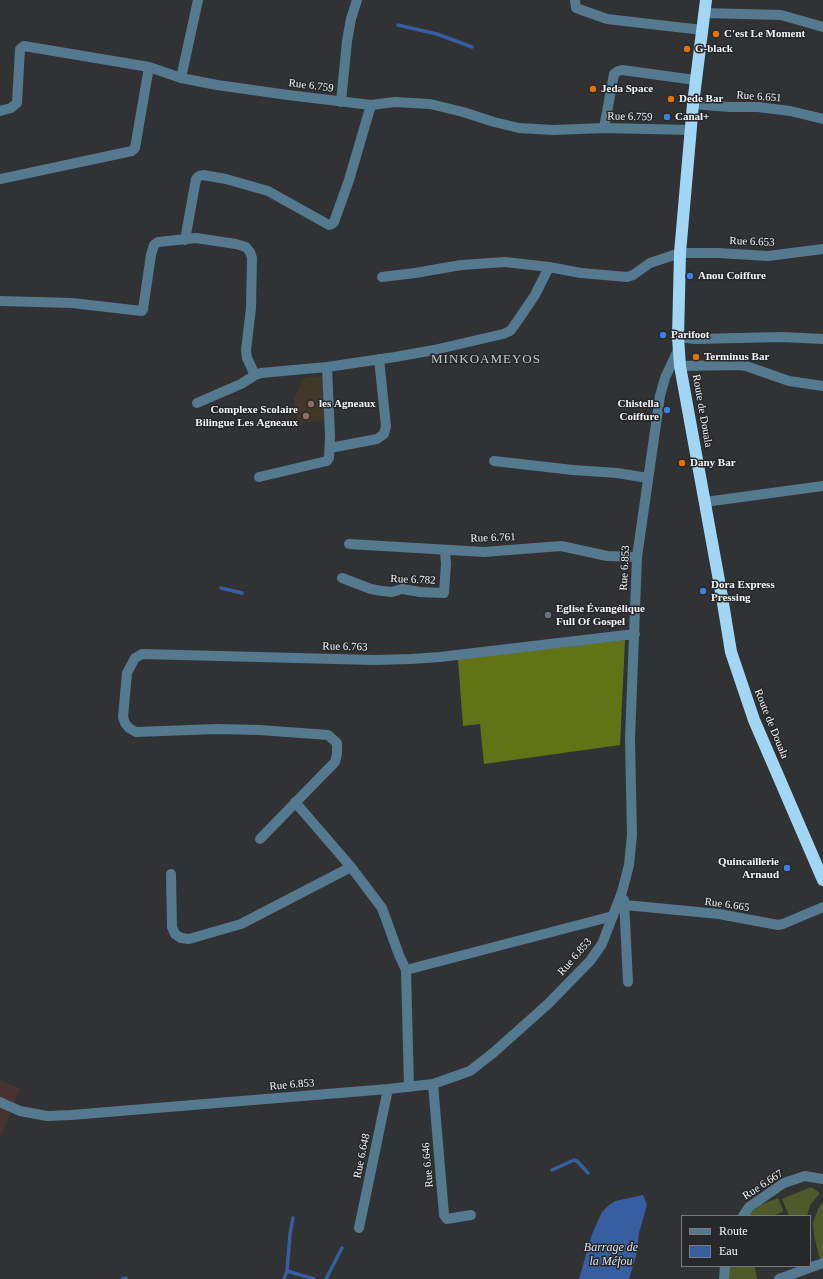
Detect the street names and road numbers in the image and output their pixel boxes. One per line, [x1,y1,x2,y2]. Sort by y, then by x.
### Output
street label: Rue 6.759 [288,77,334,95]
street label: Rue 6.651 [736,89,782,105]
street label: Rue 6.759 [607,110,653,124]
street label: Rue 6.653 [729,235,775,249]
street label: Route de Douala [689,373,715,449]
street label: Rue 6.761 [470,531,516,545]
street label: Rue 6.853 [617,545,633,591]
street label: Rue 6.782 [390,573,436,587]
street label: Rue 6.763 [322,640,368,654]
street label: Route de Douala [751,687,791,761]
street label: Rue 6.665 [704,895,750,915]
street label: Rue 6.853 [555,936,595,978]
street label: Rue 6.853 [269,1076,315,1094]
street label: Rue 6.648 [351,1133,373,1179]
street label: Rue 6.646 [419,1142,437,1188]
street label: Rue 6.667 [740,1167,786,1203]

